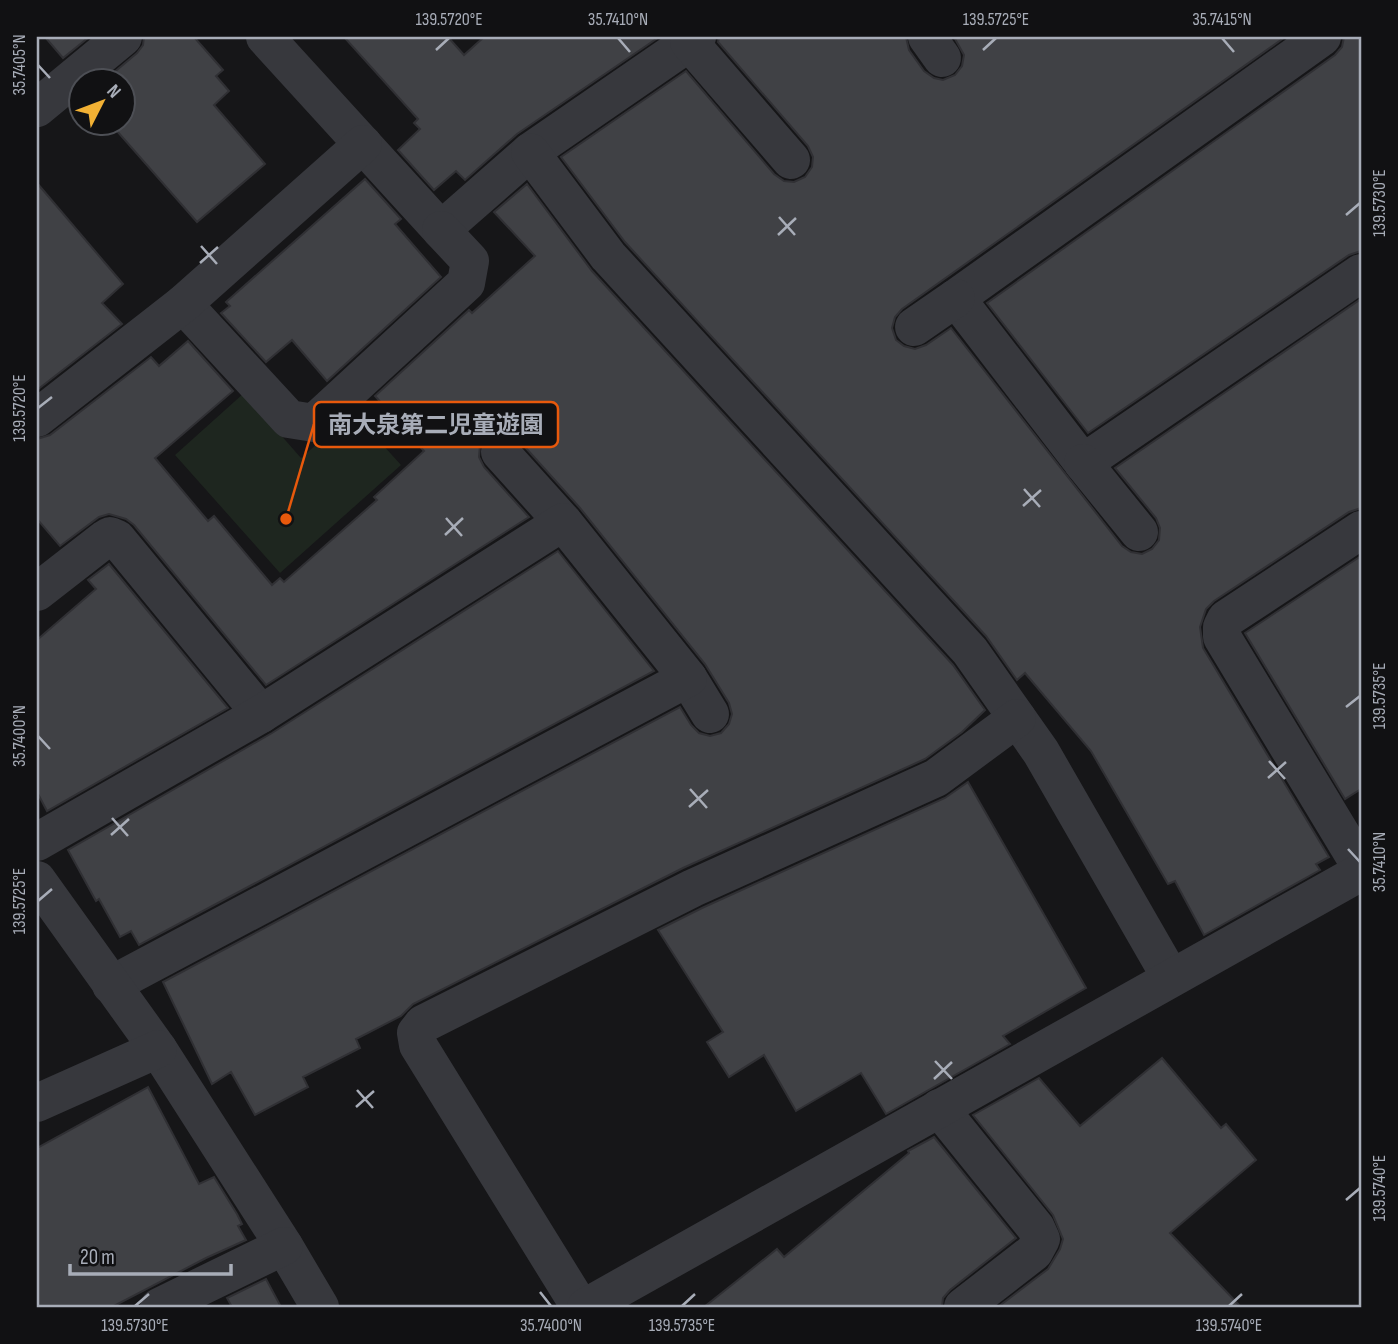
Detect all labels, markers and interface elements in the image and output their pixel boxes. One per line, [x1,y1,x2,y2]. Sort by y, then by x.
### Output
text: 139.5720°E [415,9,483,30]
text: 35.7410°N [588,9,648,30]
text: 139.5725°E [963,9,1029,30]
text: 35.7415°N [1192,9,1252,30]
text: 35.7405°N [9,34,30,96]
north arrow [66,66,136,136]
text: N [102,80,125,103]
text: 139.5730°E [1369,169,1390,237]
text: 139.5720°E [9,374,30,442]
callout: 南大泉第二児童遊園 [314,402,558,447]
text: 南大泉第二児童遊園 [328,411,544,440]
text: 139.5735°E [1369,663,1390,729]
text: 35.7400°N [9,705,30,767]
text: 35.7410°N [1369,832,1390,892]
text: 139.5725°E [9,868,30,934]
text: 139.5740°E [1369,1155,1390,1221]
scale bar [70,1232,231,1276]
text: 20 m [80,1245,115,1270]
text: 139.5730°E [101,1315,169,1336]
text: 35.7400°N [520,1315,582,1336]
text: 139.5735°E [649,1315,715,1336]
text: 139.5740°E [1196,1315,1262,1336]

